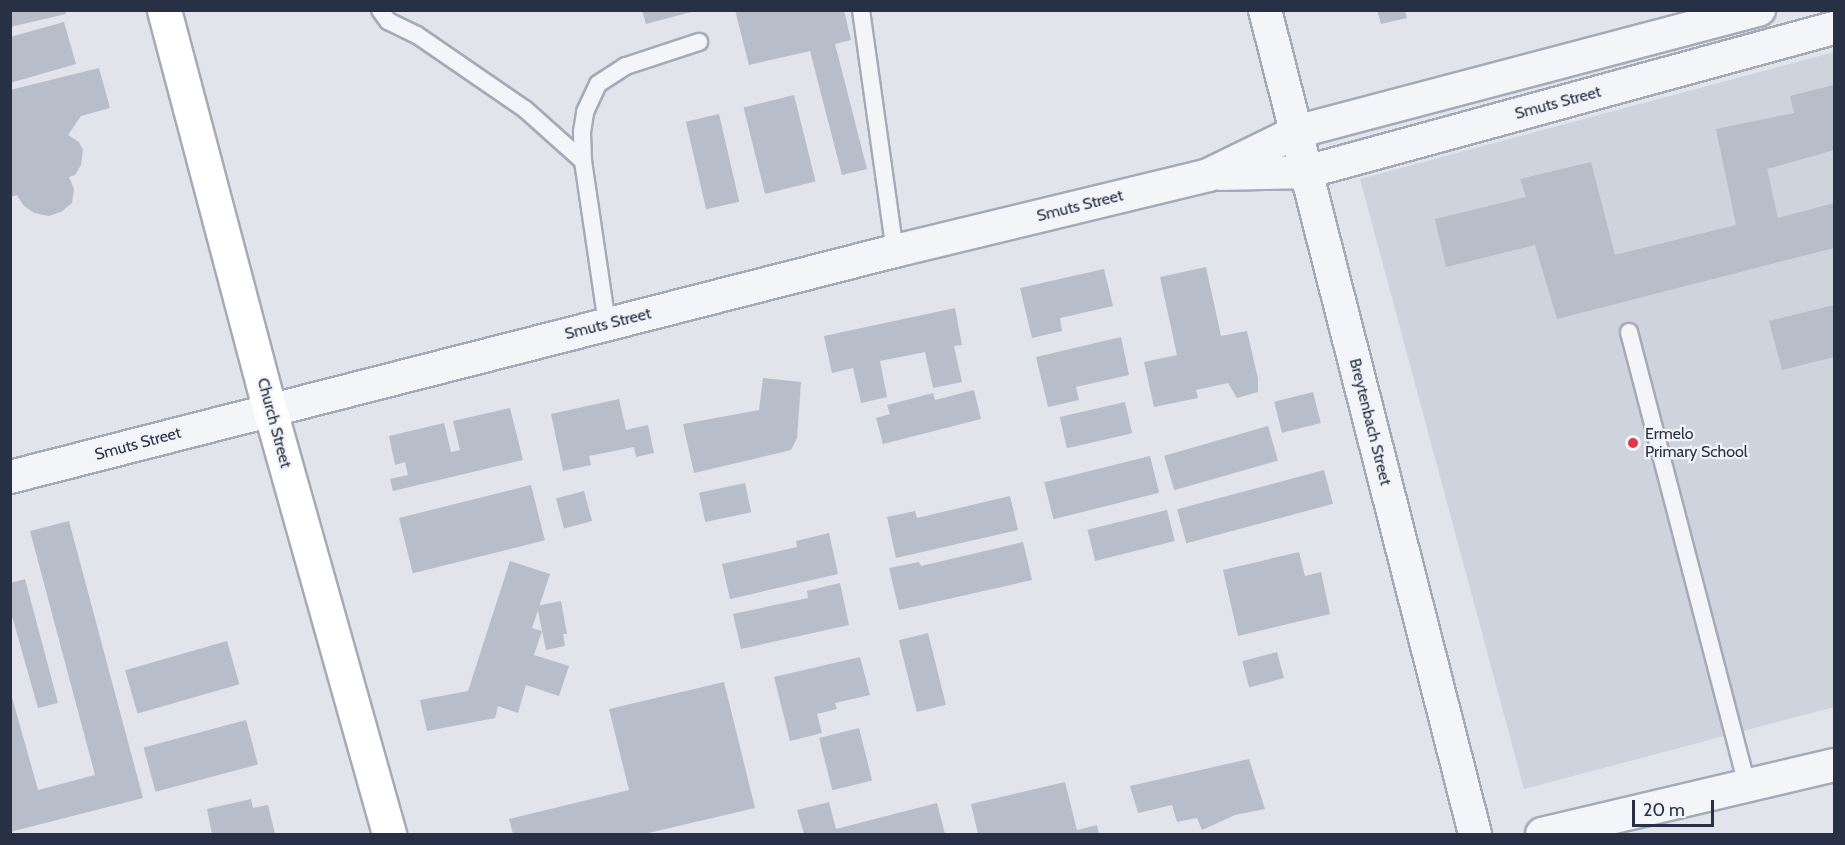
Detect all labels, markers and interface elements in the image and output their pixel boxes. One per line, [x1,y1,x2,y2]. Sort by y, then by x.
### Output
street label: Smuts Street [1513,82,1603,124]
street label: Smuts Street [1035,186,1125,226]
street label: Smuts Street [563,304,653,344]
street label: Breytenbach Street [1345,357,1395,487]
street label: Church Street [253,376,295,470]
street label: Smuts Street [93,423,183,465]
place label: Ermelo Primary School [1645,424,1748,462]
marker: Ermelo Primary School [1626,436,1640,450]
scale bar [1635,788,1718,826]
text: 20 m [1643,799,1685,821]

